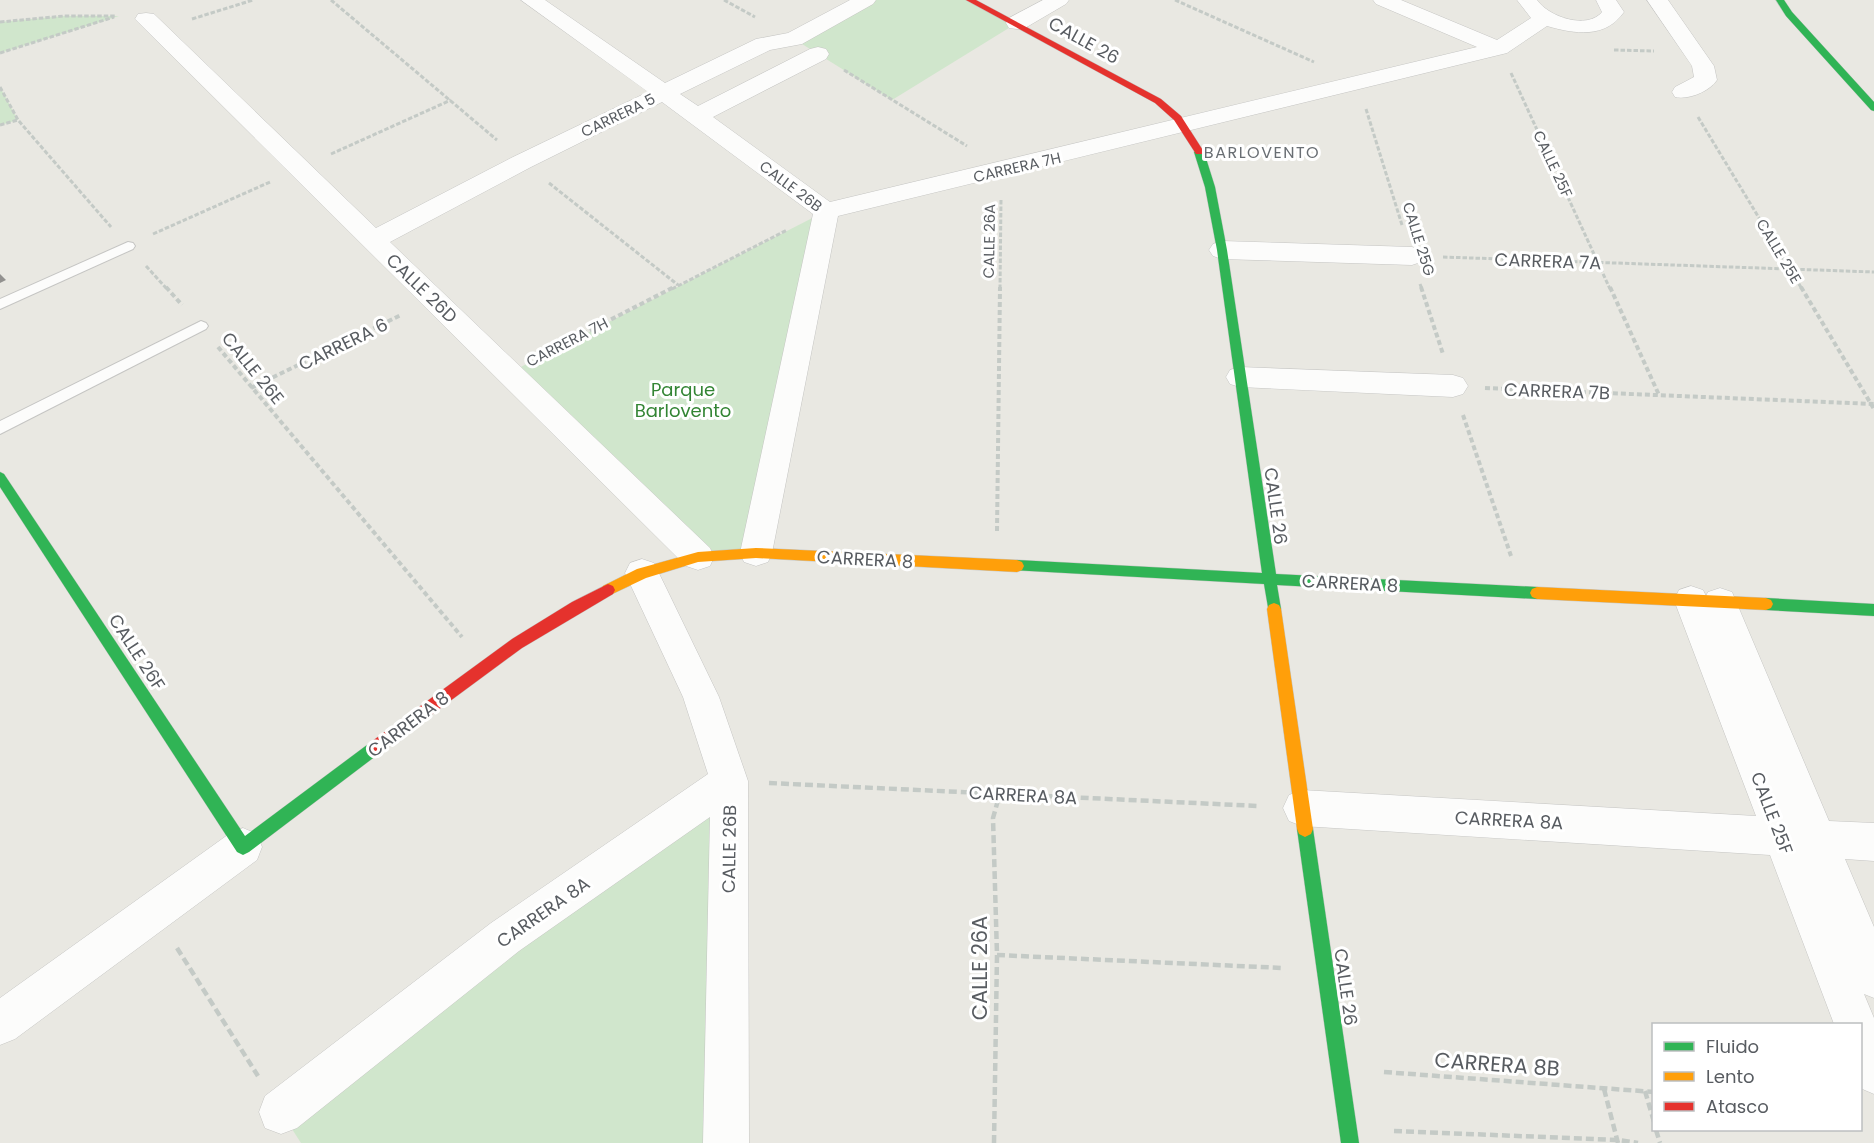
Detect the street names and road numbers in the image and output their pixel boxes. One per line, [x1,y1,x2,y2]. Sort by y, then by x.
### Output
street label: CALLE 26 [1044,10,1124,70]
street label: CARRERA 5 [577,88,659,142]
street label: CALLE 25F [1528,127,1578,201]
street label: CARRERA 7H [971,147,1063,187]
street label: CALLE 26B [755,155,827,217]
street label: CALLE 25G [1398,200,1440,279]
street label: CALLE 26A [978,204,1000,278]
street label: CALLE 25E [1751,215,1807,287]
street label: CARRERA 7A [1494,247,1602,275]
street label: CALLE 26D [381,248,463,328]
street label: CARRERA 6 [294,312,392,376]
street label: CARRERA 7H [522,312,612,372]
street label: CALLE 26E [216,326,290,410]
street label: CARRERA 7B [1504,377,1610,405]
street label: CALLE 26 [1258,466,1294,546]
street label: CARRERA 8 [816,544,914,574]
street label: CARRERA 8 [1301,568,1399,598]
street label: CALLE 26F [103,609,171,695]
street label: CARRERA 8 [362,685,454,763]
street label: CALLE 25F [1745,768,1799,858]
street label: CARRERA 8A [968,780,1078,810]
street label: CALLE 26B [716,805,742,893]
street label: CARRERA 8A [1454,805,1564,835]
street label: CARRERA 8A [491,871,595,953]
street label: CALLE 26A [965,916,994,1020]
street label: CALLE 26 [1328,947,1364,1027]
street label: CARRERA 8B [1433,1045,1561,1083]

